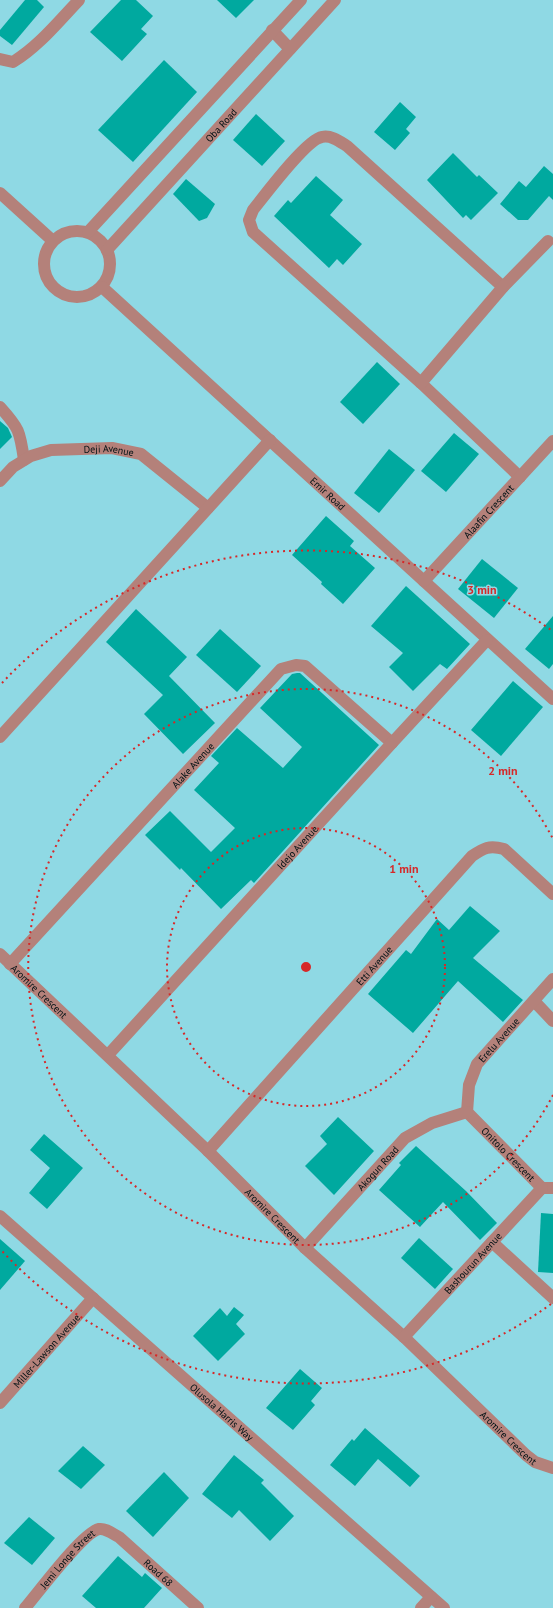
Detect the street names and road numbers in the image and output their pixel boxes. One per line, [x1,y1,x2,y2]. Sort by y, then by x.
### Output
street label: Oba Road [203,106,240,145]
street label: Deji Avenue [83,442,135,459]
street label: Emir Road [307,474,348,513]
street label: Alaafin Crescent [461,481,517,541]
street label: Alake Avenue [169,740,217,791]
street label: Idejo Avenue [274,823,321,872]
street label: Etti Avenue [353,943,395,988]
street label: Aromire Crescent [8,962,70,1022]
street label: Erelu Avenue [476,1015,522,1065]
street label: Onitolo Crescent [478,1124,538,1185]
street label: Akogun Road [354,1143,402,1194]
street label: Aromire Crescent [242,1186,303,1247]
street label: Bashourun Avenue [441,1230,505,1297]
street label: Miller-Lawson Avenue [11,1311,83,1391]
street label: Olusola Harris Way [187,1381,256,1444]
street label: Aromire Crescent [477,1408,540,1468]
street label: Jemi Longe Street [37,1526,98,1592]
street label: Road 68 [141,1556,175,1589]

